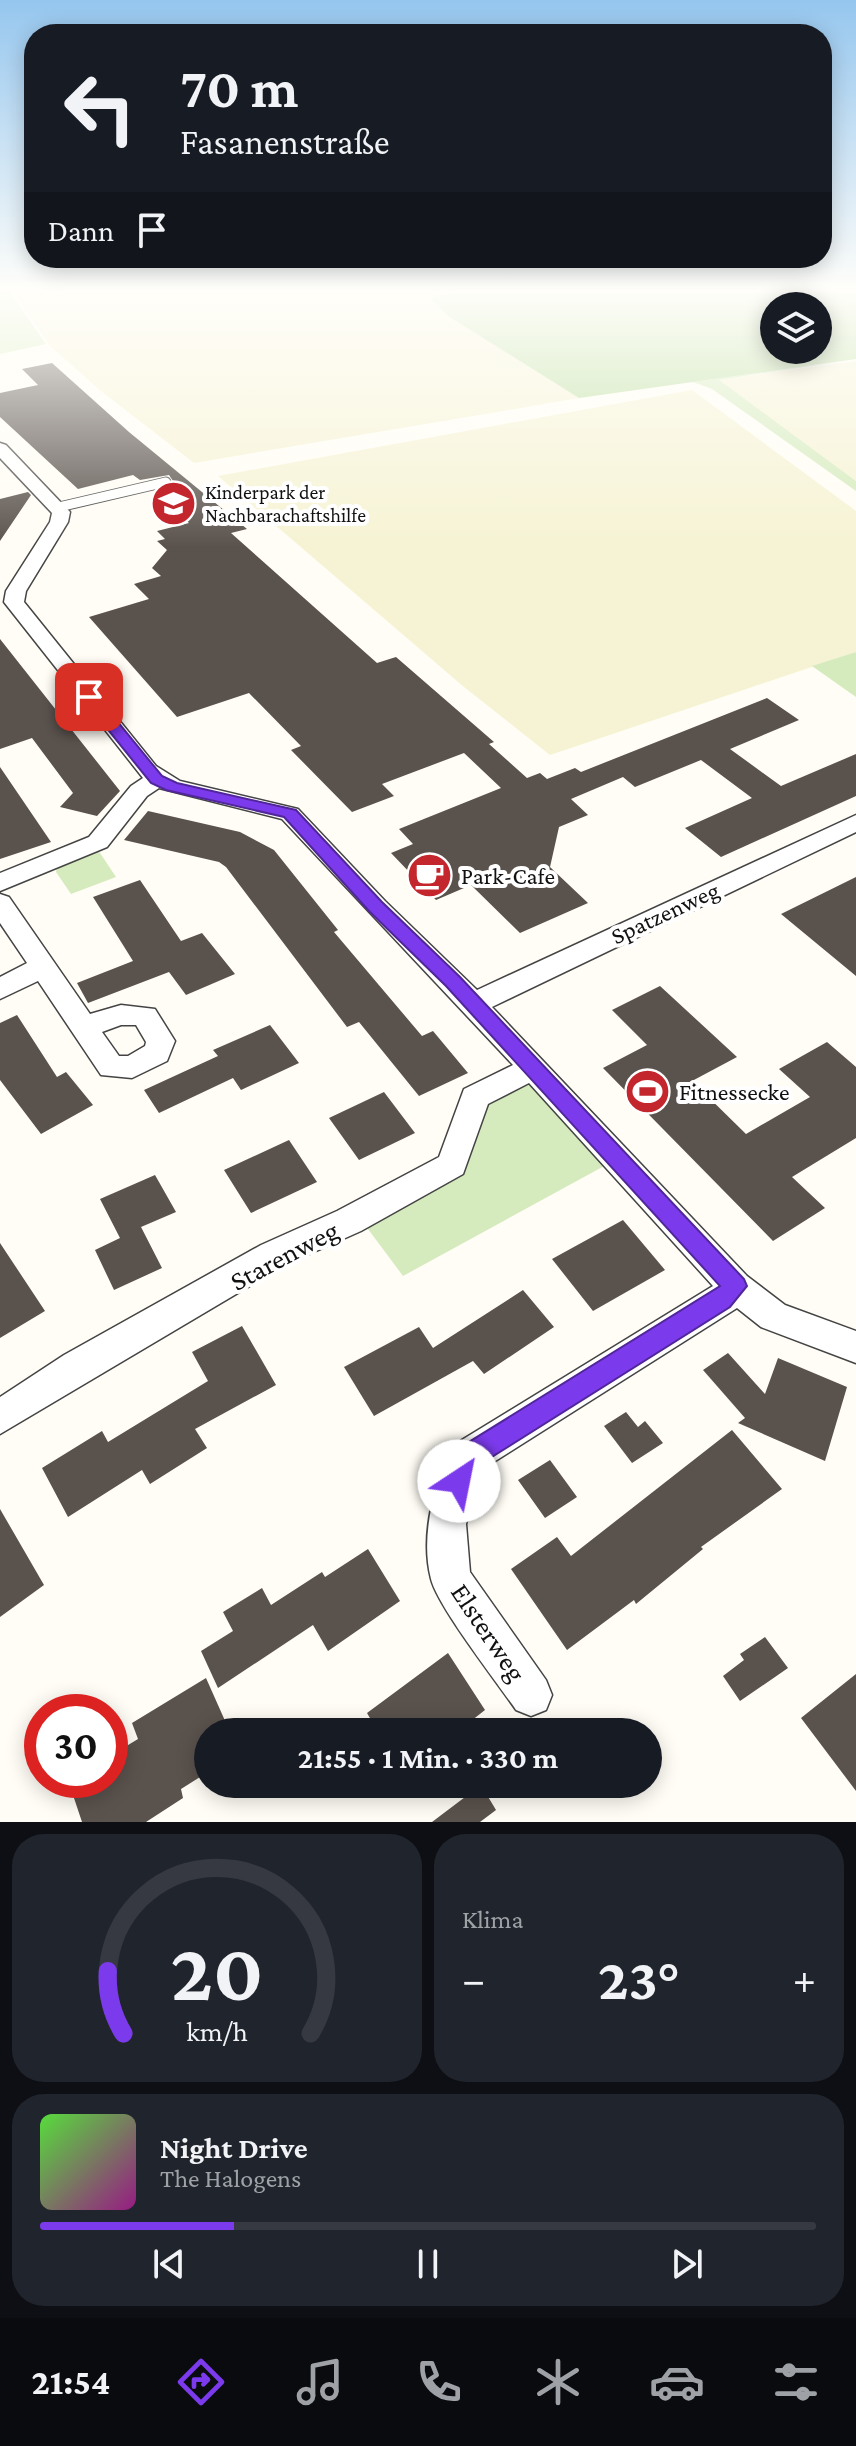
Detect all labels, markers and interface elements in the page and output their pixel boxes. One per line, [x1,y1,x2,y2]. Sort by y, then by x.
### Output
icon: left [48,56,152,160]
text: 70 m [180,57,299,119]
text: Fasanenstraße [180,122,390,162]
icon: arrive [130,208,174,252]
text: Dann [48,214,114,247]
map controls [760,292,832,364]
button: layers [760,292,832,364]
school or university icon: Kinderpark der Nachbarachaftshilfe [150,480,198,528]
place label: Kinderpark der Nachbarachaftshilfe [205,481,366,526]
pin [55,663,123,731]
icon: arrive [67,675,111,719]
cafe icon: Park-Cafe [406,852,454,900]
place label: Park-Cafe [461,862,555,889]
street label: Spatzenweg [607,876,723,949]
sports icon: Fitnessecke [624,1068,672,1116]
place label: Fitnessecke [679,1078,789,1105]
street label: Starenweg [225,1214,344,1297]
position arrow [417,1439,501,1523]
street label: Elsterweg [445,1578,533,1687]
speed limit sign: 30 [24,1694,128,1798]
text: 21:55 · 1 Min. · 330 m [298,1741,558,1774]
text: Klima [462,1905,524,1934]
text: 20 [171,1925,263,2018]
text: 23° [598,1945,680,2012]
text: − [462,1955,485,2003]
text: + [793,1955,816,2003]
text: km/h [186,2015,248,2047]
text: Night Drive [160,2131,308,2164]
text: The Halogens [160,2164,301,2193]
icon: previous [147,2242,191,2286]
icon: pause [406,2242,450,2286]
icon: next [665,2242,709,2286]
icon: directions [173,2354,229,2410]
icon: music [292,2354,348,2410]
icon: phone [411,2354,467,2410]
icon: climate [530,2354,586,2410]
icon: car [649,2354,705,2410]
icon: filters [768,2354,824,2410]
text: 21:54 [32,2362,110,2402]

